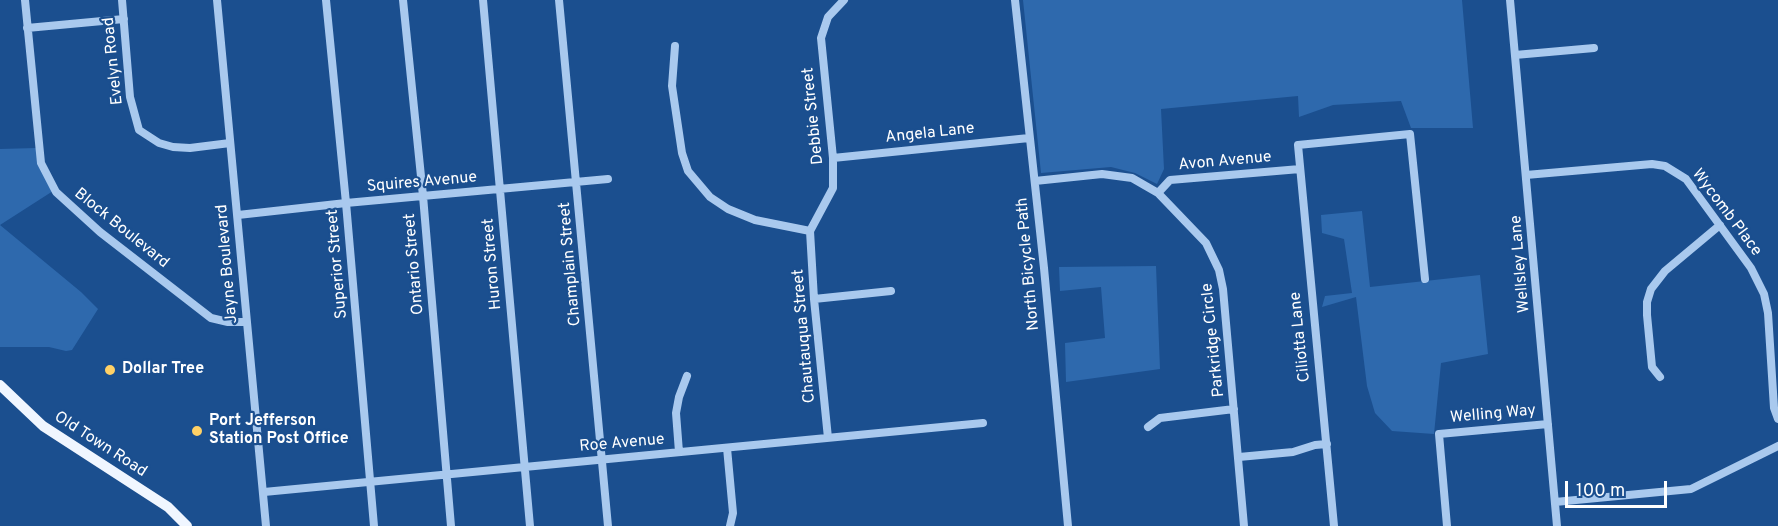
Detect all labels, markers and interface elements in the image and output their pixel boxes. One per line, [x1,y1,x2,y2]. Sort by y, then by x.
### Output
street label: Evelyn Road [100,16,128,106]
street label: Debbie Street [799,66,829,166]
street label: Angela Lane [885,120,975,148]
street label: Avon Avenue [1178,148,1272,176]
street label: Wycomb Place [1687,165,1765,261]
street label: Squires Avenue [366,169,478,197]
street label: Block Boulevard [70,185,172,273]
street label: North Bicycle Path [1014,197,1044,331]
street label: Champlain Street [556,201,586,327]
street label: Jayne Boulevard [213,204,243,324]
street label: Superior Street [324,208,352,320]
street label: Ontario Street [401,212,429,316]
street label: Wellsley Lane [1507,214,1535,314]
street label: Huron Street [479,217,507,311]
street label: Chautauqua Street [790,268,820,404]
street label: Parkridge Circle [1198,282,1230,398]
street label: Ciliotta Lane [1287,291,1315,383]
place label: Dollar Tree [122,360,204,380]
marker: Dollar Tree [103,363,117,377]
street label: Welling Way [1449,402,1537,428]
street label: Old Town Road [50,408,150,482]
place label: Port Jefferson Station Post Office [209,412,349,450]
marker: Port Jefferson Station Post Office [190,424,204,438]
street label: Roe Avenue [579,431,665,457]
scale bar [1568,469,1670,507]
text: 100 m [1576,480,1625,503]

